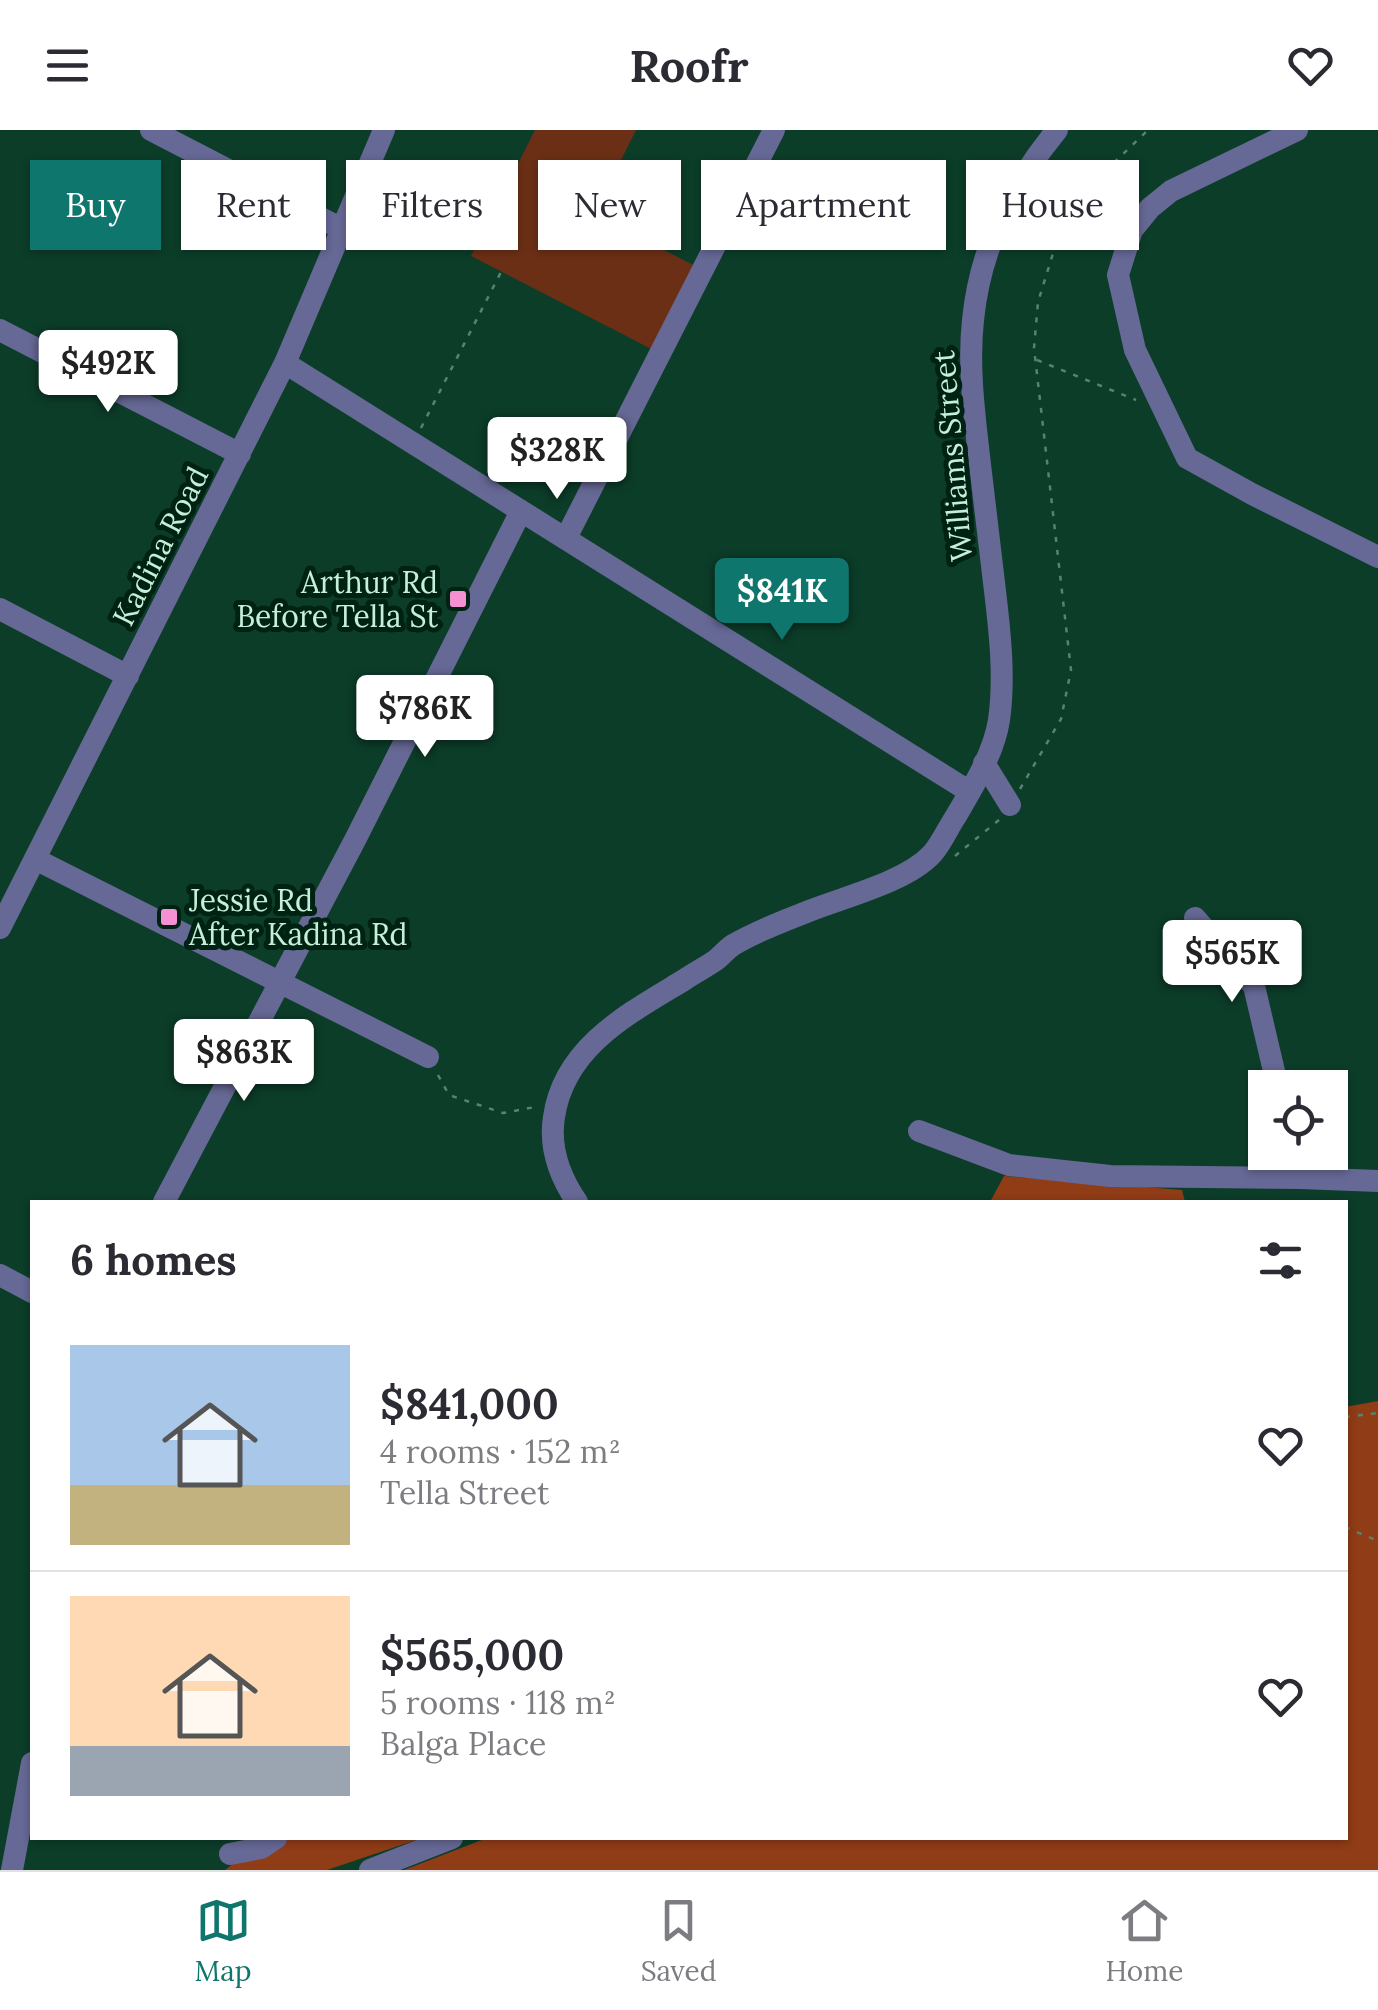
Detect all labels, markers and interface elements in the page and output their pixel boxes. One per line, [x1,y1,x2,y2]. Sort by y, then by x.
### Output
text: Roofr [629,37,749,94]
icon: menu [40,38,95,93]
icon: heart [1283,38,1338,93]
chip: Buy [30,160,161,250]
chip: Rent [181,160,326,250]
chip: Filters [346,160,518,250]
chip: New [538,160,681,250]
chip: Apartment [701,160,946,250]
chip: House [966,160,1139,250]
pin: $492K [38,330,178,415]
text: $492K [61,342,155,383]
street label: Williams Street [924,349,980,563]
pin: $328K [487,417,627,502]
text: $328K [510,429,604,470]
street label: Kadina Road [104,460,216,632]
pin: $841K [712,558,852,643]
place label: Arthur Rd Before Tella St [236,563,438,635]
text: $841K [737,570,827,611]
marker: Arthur Rd Before Tella St [447,588,469,610]
pin: $786K [355,675,495,760]
text: $786K [378,687,472,728]
place label: Jessie Rd After Kadina Rd [188,881,408,953]
marker: Jessie Rd After Kadina Rd [158,906,180,928]
pin: $565K [1162,920,1302,1005]
text: $565K [1185,932,1279,973]
pin: $863K [174,1019,314,1104]
text: $863K [196,1031,292,1072]
map controls [1248,1070,1348,1170]
button: locate [1248,1070,1348,1170]
text: 6 homes [70,1233,237,1287]
icon: filters [1253,1233,1308,1288]
text: $841,000 [380,1377,559,1431]
icon: home [150,1385,270,1505]
icon: heart [1253,1418,1308,1473]
text: 4 rooms · 152 m² [380,1431,621,1472]
text: Tella Street [380,1472,549,1513]
text: $565,000 [380,1628,564,1682]
icon: home [150,1636,270,1756]
icon: heart [1253,1669,1308,1724]
text: 5 rooms · 118 m² [380,1682,616,1723]
text: Balga Place [380,1723,546,1764]
tab: Map [195,1893,251,1989]
tab: Saved [641,1893,716,1989]
tab: Home [1106,1893,1183,1989]

